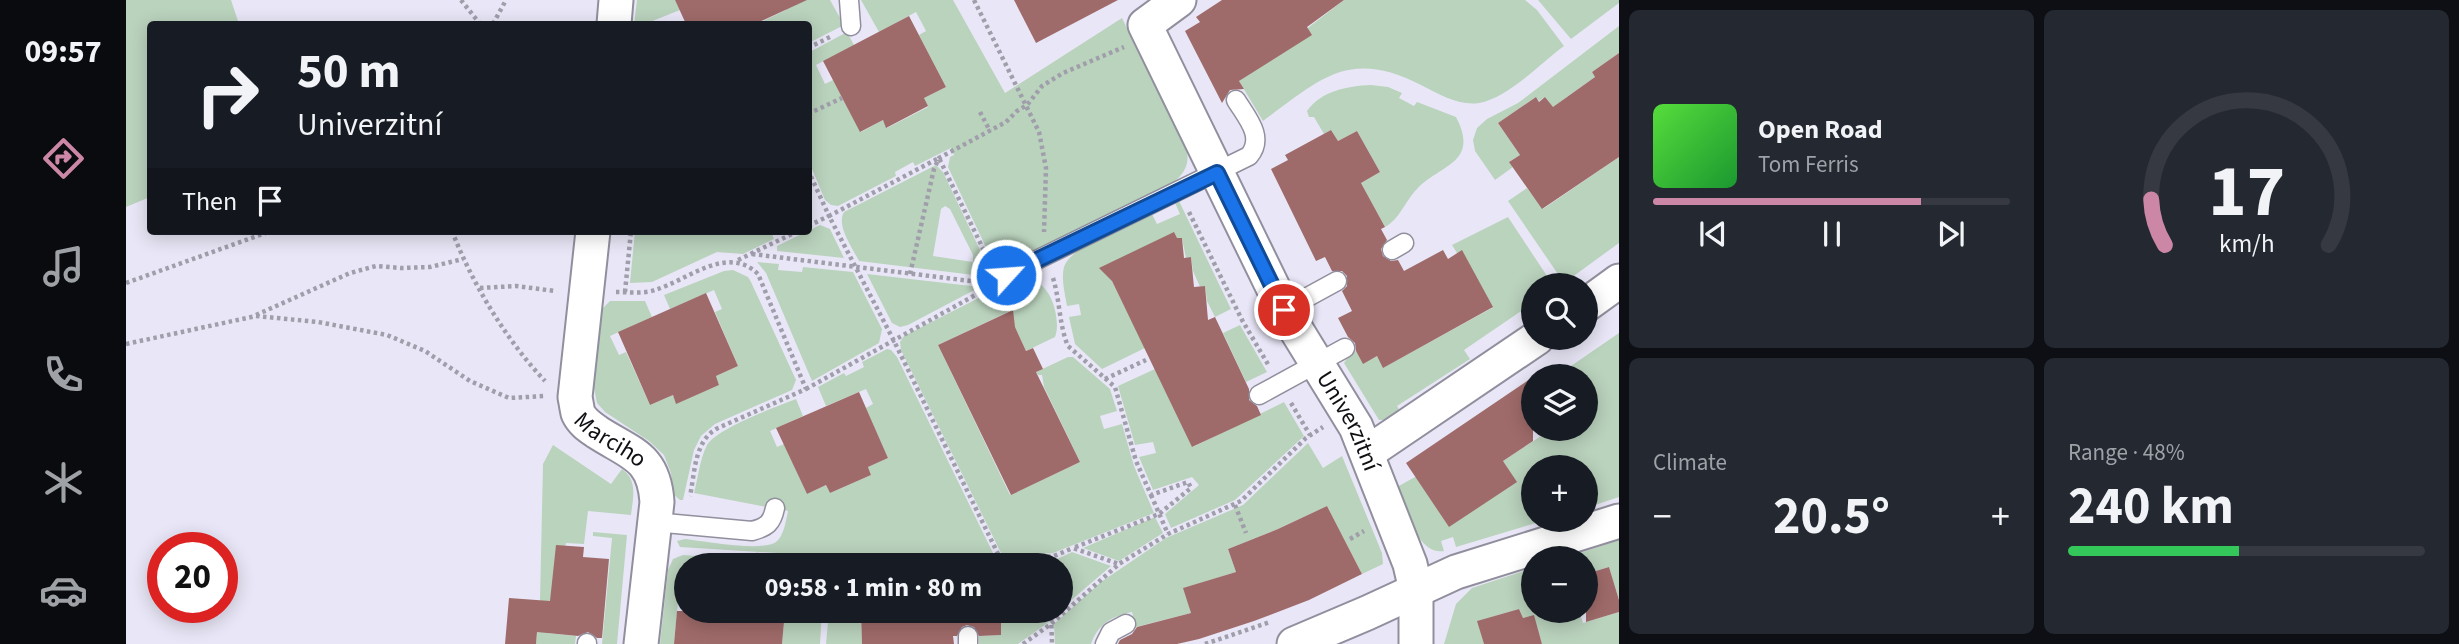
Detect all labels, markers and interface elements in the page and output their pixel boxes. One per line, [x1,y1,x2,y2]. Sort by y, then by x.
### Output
text: 09:57 [24,29,102,75]
text: 50 m [297,37,401,107]
icon: right [182,49,273,140]
text: Univerzitní [297,102,442,148]
text: Open Road [1758,111,1883,148]
icon: directions [39,134,88,183]
text: 17 [2208,140,2285,244]
text: Tom Ferris [1758,148,1859,181]
icon: arrive [251,182,289,220]
text: Then [182,183,237,220]
icon: previous [1694,215,1732,253]
icon: pause [1813,215,1851,253]
icon: next [1932,215,1970,253]
text: km/h [2219,226,2274,262]
position arrow [969,238,1043,312]
icon: music [39,242,88,291]
map controls [1521,273,1598,623]
button: search [1521,273,1598,350]
pin [1254,280,1314,340]
icon: arrive [1265,291,1303,329]
icon: phone [39,350,88,399]
street label: Univerzitní [1308,364,1390,477]
button: layers [1521,364,1598,441]
street label: Marciho [566,404,655,476]
text: Range · 48% [2068,436,2185,469]
text: Climate [1653,446,1727,479]
button: + [1521,455,1598,532]
icon: climate [39,458,88,507]
text: 240 km [2068,470,2234,544]
text: 20.5° [1773,480,1890,554]
text: − [1653,490,1672,544]
text: + [1991,490,2010,544]
speed limit sign: 20 [147,532,238,623]
button: − [1521,546,1598,623]
icon: car [39,566,88,615]
text: 09:58 · 1 min · 80 m [765,569,982,606]

